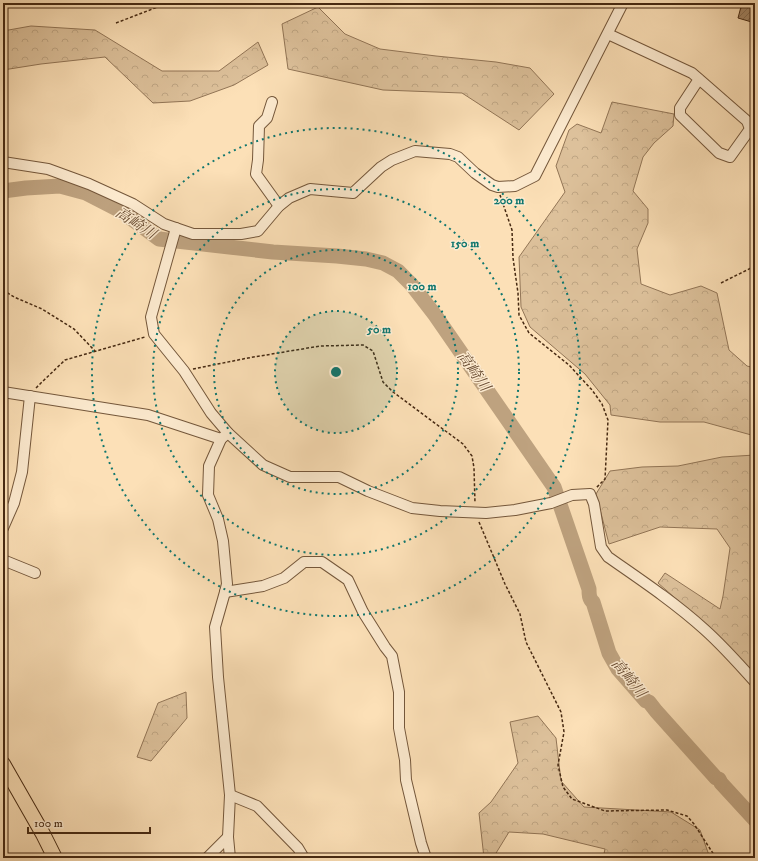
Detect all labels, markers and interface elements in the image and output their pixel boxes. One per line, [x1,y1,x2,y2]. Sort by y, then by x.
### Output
text: 200 m [494,193,524,208]
water label: 高崎川 [112,203,161,245]
text: 150 m [451,236,479,251]
text: 100 m [408,279,436,294]
text: 50 m [366,322,391,337]
water label: 高崎川 [453,347,495,397]
centre of rings [329,365,343,379]
water label: 高崎川 [607,655,651,703]
scale bar [28,809,150,835]
text: 100 m [34,816,63,831]

